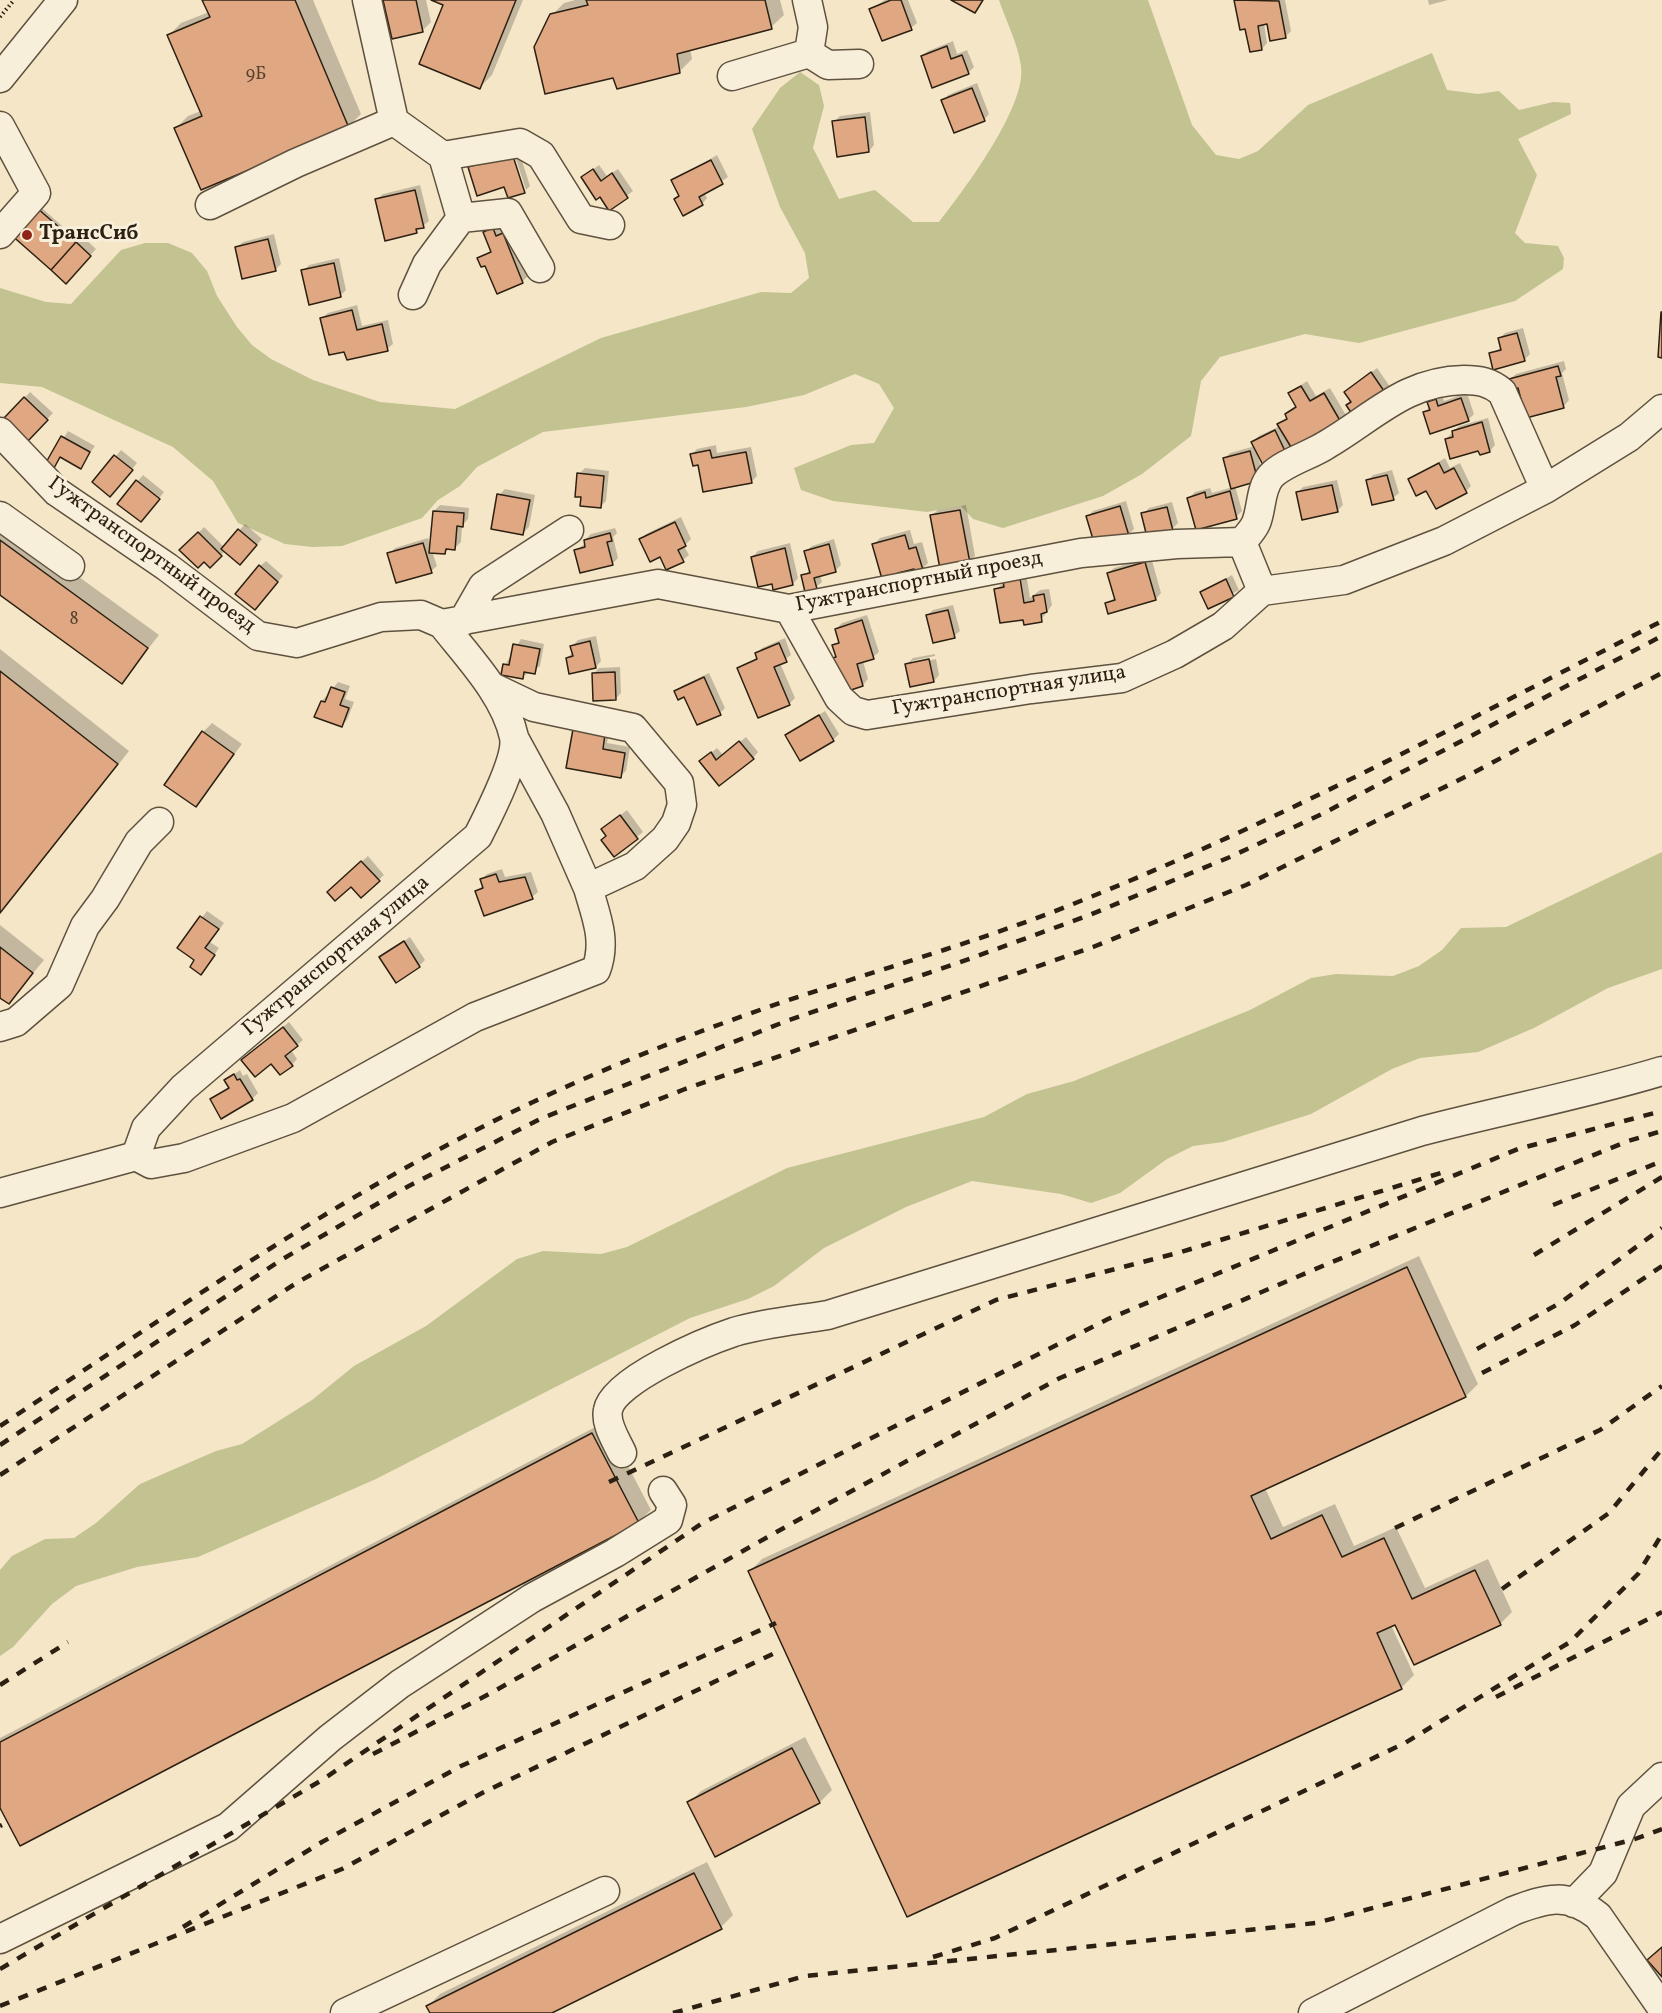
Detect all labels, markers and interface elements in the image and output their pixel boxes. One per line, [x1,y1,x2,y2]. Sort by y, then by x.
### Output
house number: 9Б [246,65,266,87]
place label: ТрансСиб [39,222,138,248]
marker: ТрансСиб [20,228,34,242]
street label: Гужтранспортный проезд [42,472,260,640]
street label: Гужтранспортный проезд [794,547,1044,619]
house number: 8 [69,610,79,632]
street label: Гужтранспортная улица [890,661,1128,723]
street label: Гужтранспортная улица [238,871,436,1043]

